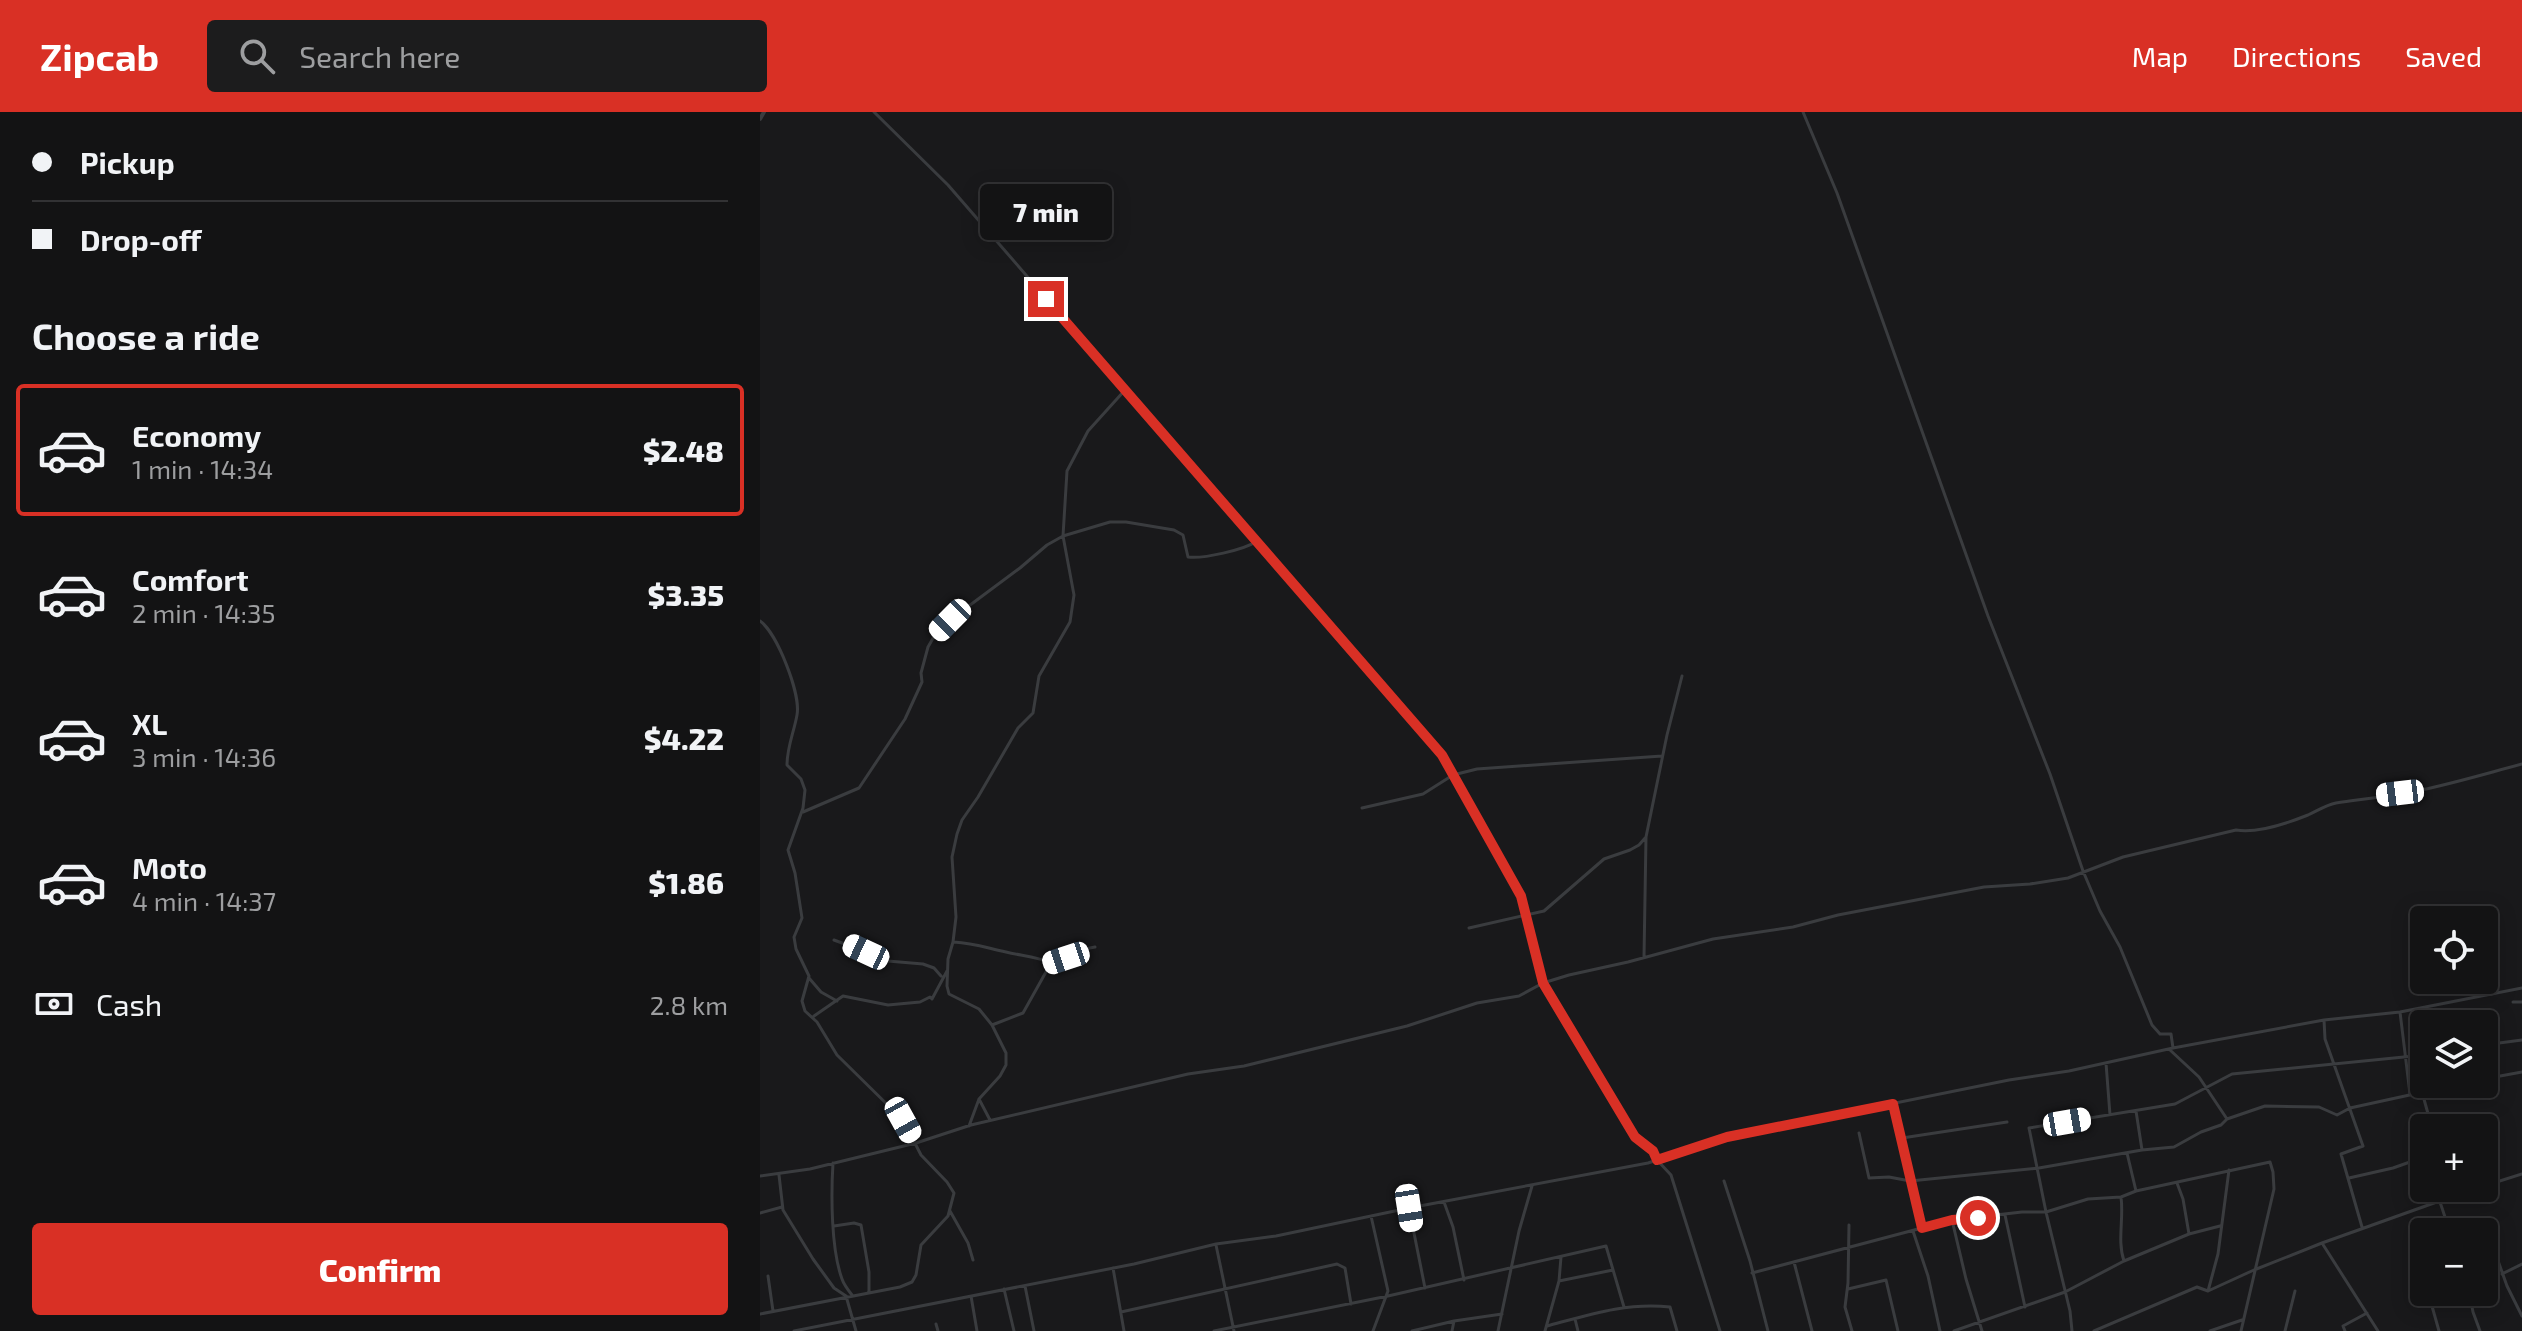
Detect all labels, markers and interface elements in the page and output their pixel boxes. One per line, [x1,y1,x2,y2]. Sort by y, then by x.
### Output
search box [207,20,767,92]
text: Zipcab [40,33,159,79]
icon: search [235,34,279,78]
text: Search here [299,38,460,74]
text: Map [2132,39,2188,73]
text: Directions [2232,39,2361,73]
text: Saved [2405,39,2482,73]
text: Pickup [80,144,175,180]
callout: 7 min [980,183,1112,239]
text: 7 min [1013,196,1079,227]
text: Drop-off [80,221,202,257]
route end [1028,281,1064,317]
text: Choose a ride [32,314,260,357]
icon: car [36,414,108,486]
text: Economy [132,417,261,453]
text: $2.48 [643,432,724,468]
text: 1 min · 14:34 [132,453,273,484]
icon: car [36,558,108,630]
text: Comfort [132,561,249,597]
text: $3.35 [648,576,724,612]
car [925,595,975,645]
text: 2 min · 14:35 [132,597,275,628]
icon: car [36,702,108,774]
text: XL [132,705,167,741]
text: $4.22 [644,720,724,756]
text: 3 min · 14:36 [132,741,276,772]
car [2375,778,2425,808]
icon: car [36,846,108,918]
text: Moto [132,849,207,885]
text: $1.86 [648,864,724,900]
text: 4 min · 14:37 [132,885,276,916]
map controls [2410,906,2498,1306]
button: locate [2410,906,2498,994]
car [839,931,893,973]
car [1039,939,1093,977]
icon: cash [32,982,76,1026]
text: Cash [96,986,162,1022]
text: 2.8 km [650,989,728,1020]
button: layers [2410,1010,2498,1098]
car [881,1093,925,1147]
car [2041,1106,2093,1138]
button: + [2410,1114,2498,1202]
car [1393,1182,1425,1234]
route start [1960,1200,1996,1236]
button: − [2410,1218,2498,1306]
button: Confirm [32,1223,728,1315]

